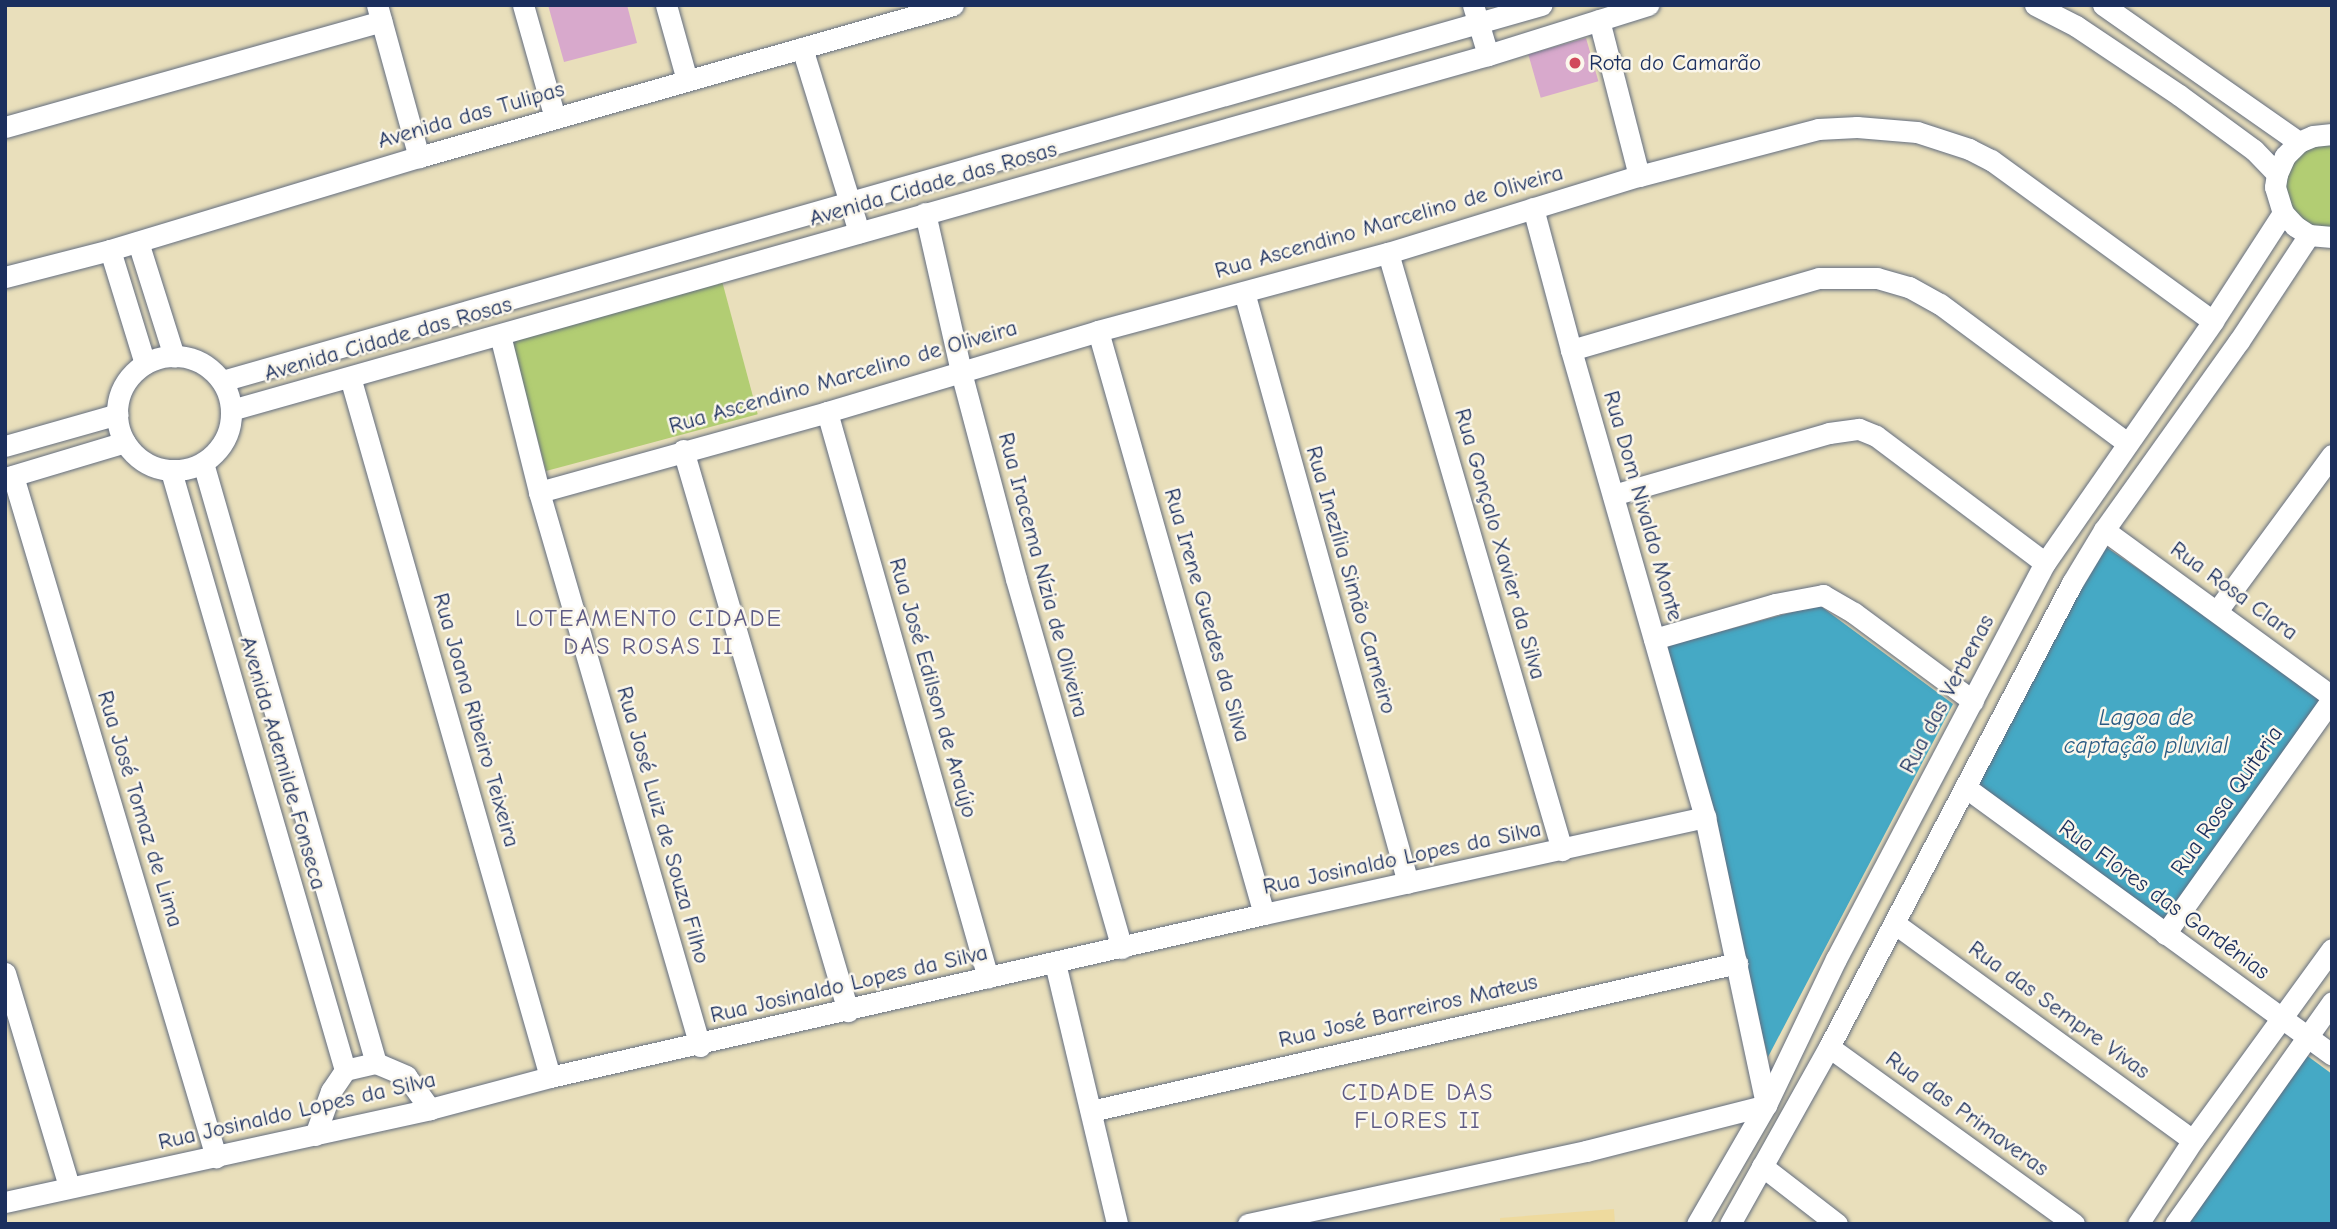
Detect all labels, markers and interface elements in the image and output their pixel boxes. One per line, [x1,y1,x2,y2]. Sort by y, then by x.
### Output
place label: Rota do Camarão [1589,49,1761,77]
marker: Rota do Camarão [1567,55,1583,71]
street label: Avenida das Tulipas [375,75,567,155]
street label: Avenida Cidade das Rosas [806,135,1060,233]
street label: Rua Ascendino Marcelino de Oliveira [1212,159,1566,285]
street label: Avenida Cidade das Rosas [261,290,515,388]
street label: Rua Ascendino Marcelino de Oliveira [666,314,1020,440]
street label: Rua Dom Nivaldo Monte [1597,388,1689,624]
street label: Rua Gonçalo Xavier da Silva [1448,405,1552,683]
street label: Rua Iracema Nízia de Oliveira [992,430,1094,720]
street label: Rua Inezília Simão Carneiro [1299,443,1403,717]
street label: Rua Irene Guedes da Silva [1158,485,1256,745]
street label: Rua Rosa Clara [2165,535,2303,647]
street label: Rua José Edilson de Araújo [883,555,983,821]
street label: Rua Joana Ribeiro Teixeira [426,590,526,850]
district label: LOTEAMENTO CIDADE DAS ROSAS II [517,605,781,661]
street label: Rua das Verbenas [1894,610,2000,778]
street label: Avenida Ademilde Fonseca [234,633,332,893]
street label: Rua José Luiz de Souza Filho [610,683,716,967]
street label: Rua José Tomaz de Lima [91,687,189,931]
water label: Lagoa de captação pluvial [2064,704,2228,760]
street label: Rua Rosa Quiteria [2165,721,2289,881]
street label: Rua Flores das Gardênias [2053,814,2275,986]
street label: Rua Josinaldo Lopes da Silva [1260,815,1544,901]
street label: Rua das Sempre Vivas [1963,935,2155,1085]
street label: Rua Josinaldo Lopes da Silva [708,939,990,1029]
street label: Rua José Barreiros Mateus [1276,968,1540,1054]
street label: Rua das Primaveras [1880,1045,2054,1183]
street label: Rua Josinaldo Lopes da Silva [156,1066,438,1156]
district label: CIDADE DAS FLORES II [1343,1079,1493,1135]

